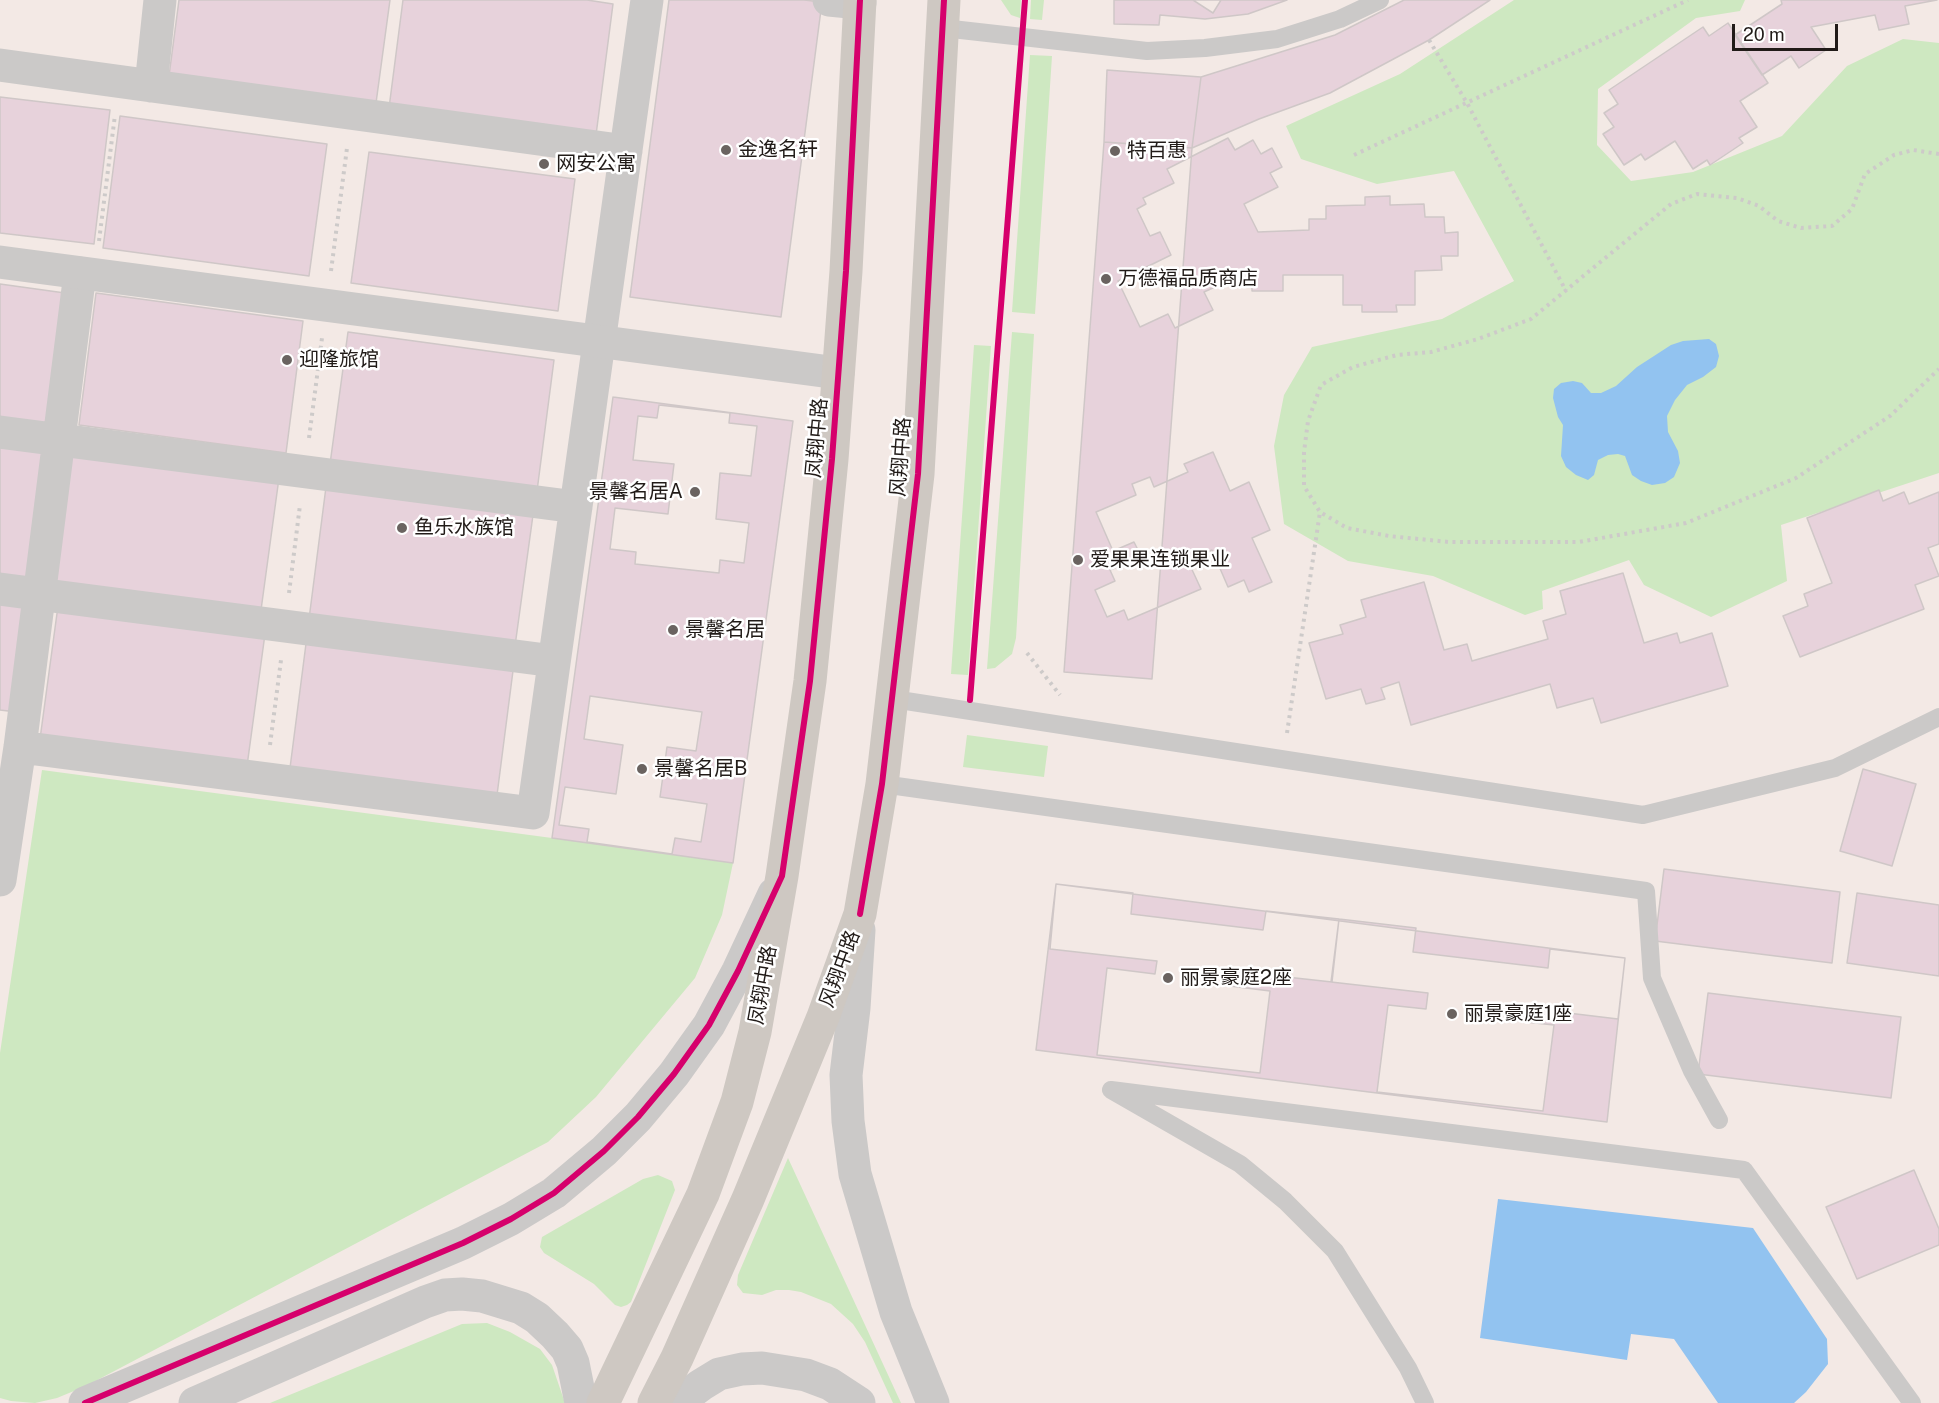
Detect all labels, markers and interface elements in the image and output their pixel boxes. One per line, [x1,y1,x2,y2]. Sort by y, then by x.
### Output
scale bar [1735,12,1842,50]
text: 20 m [1743,24,1785,45]
place label: 金逸名轩 [738,138,818,162]
place label: 特百惠 [1127,139,1187,163]
marker: 金逸名轩 [719,143,733,157]
marker: 特百惠 [1108,144,1122,158]
place label: 网安公寓 [556,152,636,176]
marker: 网安公寓 [537,157,551,171]
place label: 万德福品质商店 [1118,267,1258,291]
marker: 万德福品质商店 [1099,272,1113,286]
place label: 迎隆旅馆 [299,348,379,372]
marker: 迎隆旅馆 [280,353,294,367]
street label: 凤翔中路 [802,397,832,479]
street label: 风翔中路 [886,416,916,498]
place label: 景馨名居A [589,480,683,504]
marker: 景馨名居A [688,485,702,499]
place label: 鱼乐水族馆 [414,516,514,540]
marker: 鱼乐水族馆 [395,521,409,535]
place label: 爱果果连锁果业 [1090,548,1230,572]
marker: 爱果果连锁果业 [1071,553,1085,567]
place label: 景馨名居 [685,618,765,642]
marker: 景馨名居 [666,623,680,637]
place label: 景馨名居B [654,757,747,781]
marker: 景馨名居B [635,762,649,776]
street label: 风翔中路 [815,927,865,1011]
street label: 凤翔中路 [744,944,782,1026]
place label: 丽景豪庭2座 [1180,966,1292,990]
marker: 丽景豪庭2座 [1161,971,1175,985]
place label: 丽景豪庭1座 [1464,1002,1572,1026]
marker: 丽景豪庭1座 [1445,1007,1459,1021]

